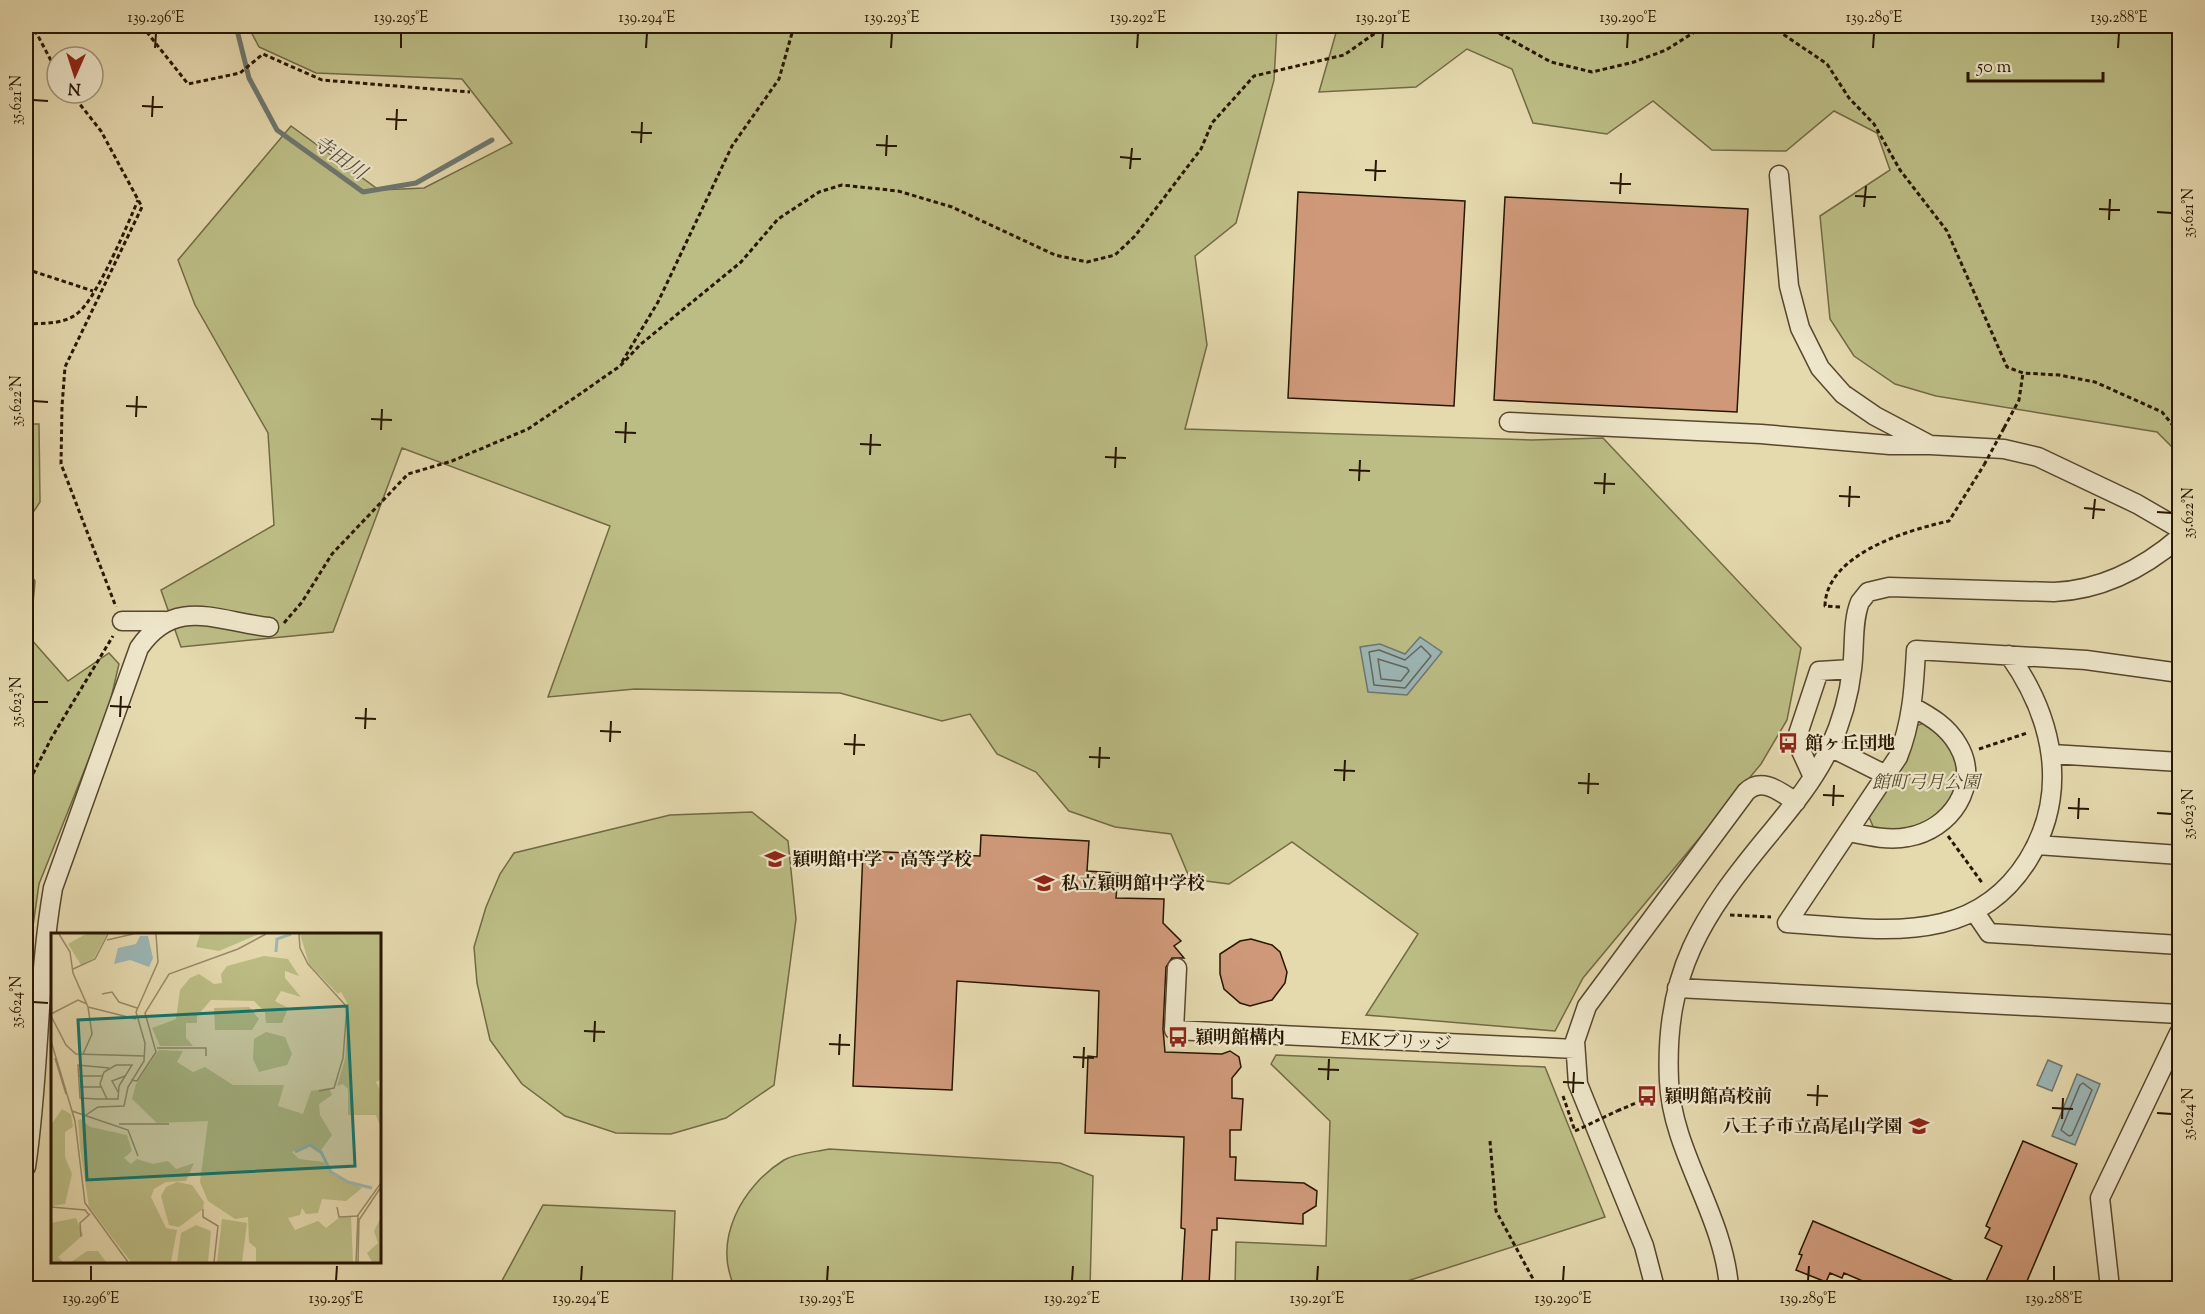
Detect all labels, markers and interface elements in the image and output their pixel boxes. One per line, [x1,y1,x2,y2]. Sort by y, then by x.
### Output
text: 139.296°E [128,8,184,29]
text: 139.295°E [374,8,428,29]
text: 139.294°E [619,8,675,29]
text: 139.293°E [864,8,920,29]
text: 139.292°E [1110,8,1166,29]
text: 139.291°E [1356,8,1410,29]
text: 139.290°E [1600,8,1657,29]
text: 139.289°E [1846,8,1902,29]
text: 139.288°E [2090,8,2148,29]
north arrow [45,45,105,105]
scale bar [1968,45,2103,83]
text: 50 m [1976,55,2012,81]
text: 35.621°N [7,75,28,125]
text: N [67,76,81,99]
water label: 寺田川 [306,130,373,189]
text: 35.621°N [2179,188,2200,238]
text: 35.622°N [7,375,28,427]
text: 35.622°N [2179,487,2200,539]
text: 35.623°N [7,677,28,727]
bus stop icon: 館ヶ丘団地 [1776,731,1800,755]
place label: 館ヶ丘団地 [1805,732,1895,758]
park label: 館町弓月公園 [1872,771,1983,797]
text: 35.623°N [2179,789,2200,839]
school or university icon: 穎明館中学・高等学校 [763,847,787,871]
place label: 穎明館中学・高等学校 [792,848,972,874]
school or university icon: 私立穎明館中学校 [1032,871,1056,895]
place label: 私立穎明館中学校 [1061,872,1205,898]
inset map [51,933,381,1263]
text: 35.624°N [7,976,28,1028]
bus stop icon: 穎明館構内 [1166,1025,1190,1049]
place label: 穎明館構内 [1195,1026,1285,1052]
street label: EMKブリッジ [1340,1027,1452,1059]
bus stop icon: 穎明館高校前 [1635,1084,1659,1108]
place label: 穎明館高校前 [1664,1085,1772,1111]
text: 35.624°N [2179,1088,2200,1140]
school or university icon: 八王子市立高尾山学園 [1907,1114,1931,1138]
place label: 八王子市立高尾山学園 [1722,1115,1902,1141]
text: 139.296°E [63,1289,119,1310]
text: 139.295°E [309,1289,363,1310]
text: 139.294°E [553,1289,609,1310]
text: 139.293°E [799,1289,855,1310]
text: 139.292°E [1044,1289,1100,1310]
text: 139.291°E [1290,1289,1344,1310]
text: 139.290°E [1535,1289,1592,1310]
text: 139.289°E [1780,1289,1836,1310]
text: 139.288°E [2025,1289,2083,1310]

